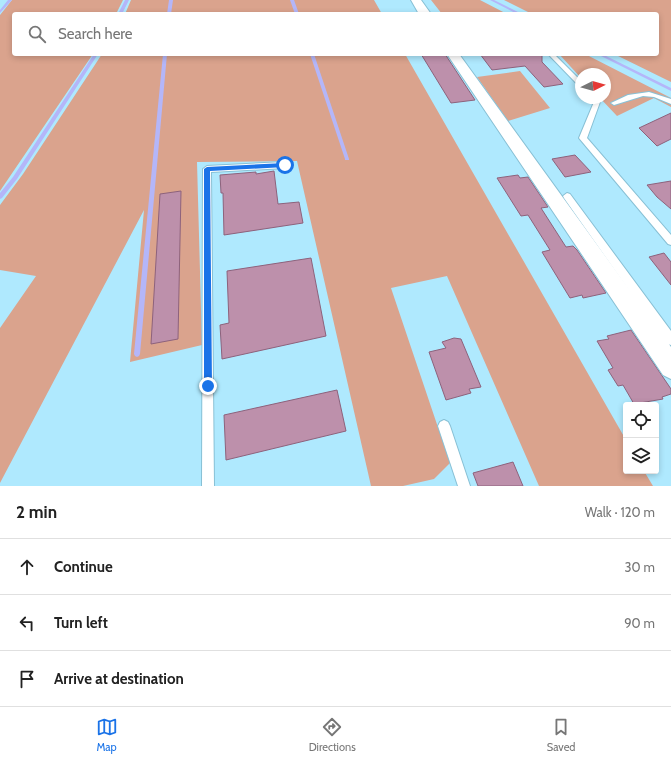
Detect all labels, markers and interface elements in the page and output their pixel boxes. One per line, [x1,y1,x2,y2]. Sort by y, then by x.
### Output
search box [12,12,659,56]
icon: search [26,23,48,45]
text: Search here [58,25,133,43]
north arrow [575,68,611,104]
route start [276,156,294,174]
route end [199,377,217,395]
map controls [623,402,659,474]
button: locate [623,402,659,438]
button: layers [623,438,659,474]
text: 2 min [16,502,57,522]
text: Walk · 120 m [585,504,655,520]
icon: ahead [16,556,38,578]
text: Continue [54,558,113,576]
text: 30 m [625,559,655,575]
icon: left [16,612,38,634]
text: Turn left [54,614,108,632]
text: 90 m [624,615,655,631]
icon: arrive [16,668,38,690]
text: Arrive at destination [54,670,184,688]
tab: Map [96,716,118,754]
tab: Directions [309,716,356,754]
tab: Saved [547,716,575,754]

